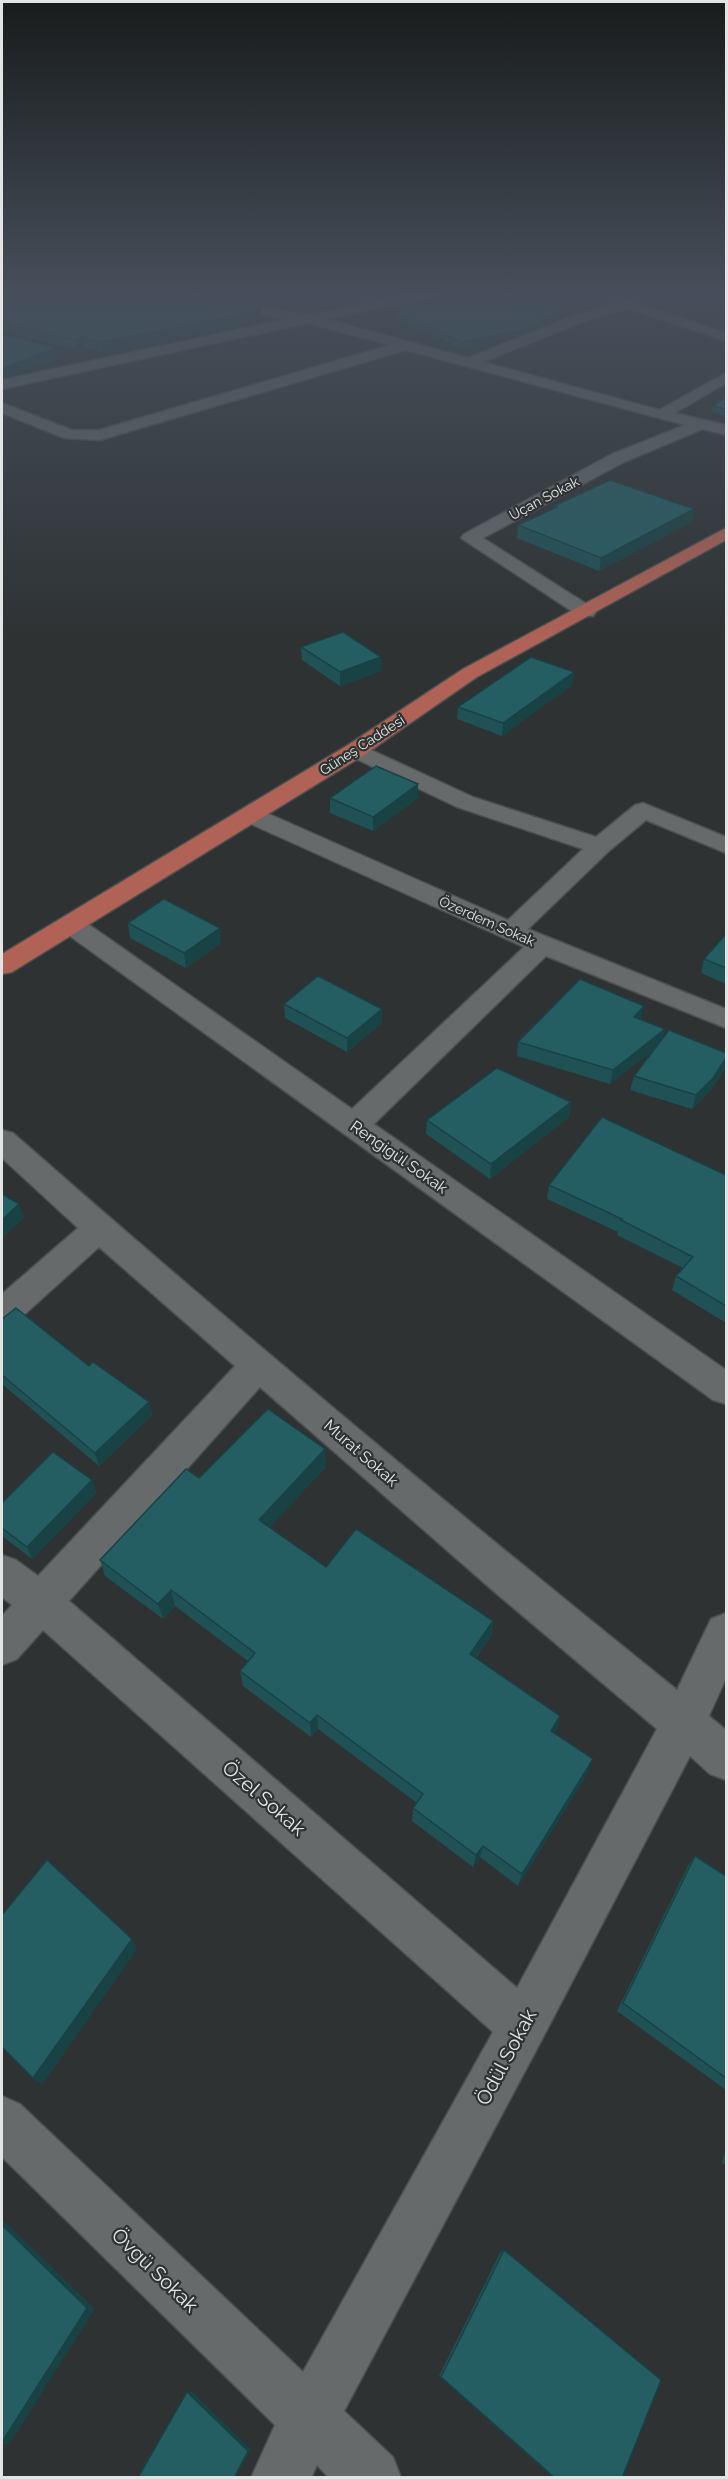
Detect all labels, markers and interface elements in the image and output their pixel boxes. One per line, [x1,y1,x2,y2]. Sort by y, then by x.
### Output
street label: Uçan Sokak [506,473,582,523]
street label: Güneş Caddesi [317,712,407,778]
street label: Özerdem Sokak [437,891,539,949]
street label: Rengigül Sokak [347,1116,452,1198]
street label: Murat Sokak [320,1416,402,1491]
street label: Özel Sokak [217,1755,311,1841]
street label: Ödül Sokak [471,2004,542,2109]
street label: Övgü Sokak [107,2223,203,2317]

